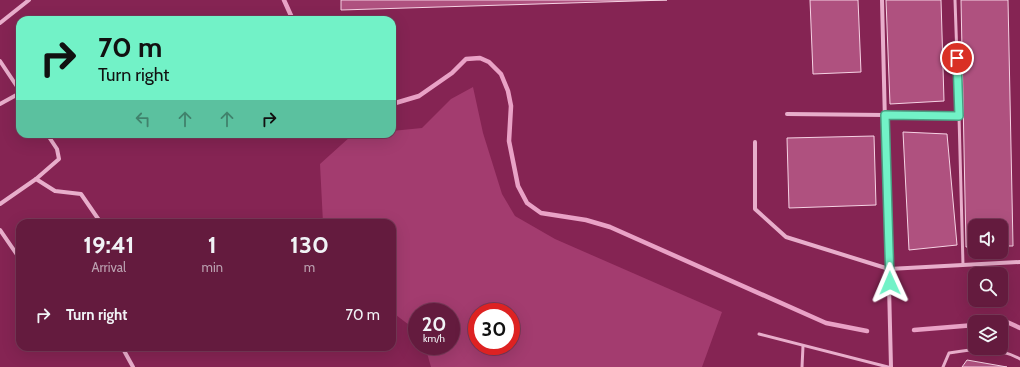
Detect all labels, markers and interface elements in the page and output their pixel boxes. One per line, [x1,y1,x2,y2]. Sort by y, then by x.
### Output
text: 70 m [98,30,162,64]
icon: right [32,32,84,84]
pin [940,41,974,75]
icon: arrive [946,47,968,69]
text: Turn right [98,64,169,86]
icon: left [132,108,154,130]
icon: ahead [174,108,196,130]
icon: ahead [216,108,238,130]
icon: right [258,108,280,130]
map controls [968,219,1008,355]
button: sound [968,219,1008,259]
text: 19:41 [83,230,134,259]
text: 1 [208,230,217,259]
text: 130 [290,230,329,259]
text: Arrival [91,259,126,275]
text: min [202,259,223,275]
text: m [304,259,315,275]
position arrow [869,262,911,304]
button: search [968,267,1008,307]
speed limit sign: 30 [468,303,520,355]
icon: right [32,304,54,326]
text: Turn right [66,306,127,324]
text: 70 m [346,306,380,324]
text: 20 [422,312,446,336]
button: layers [968,315,1008,355]
text: km/h [423,332,445,345]

